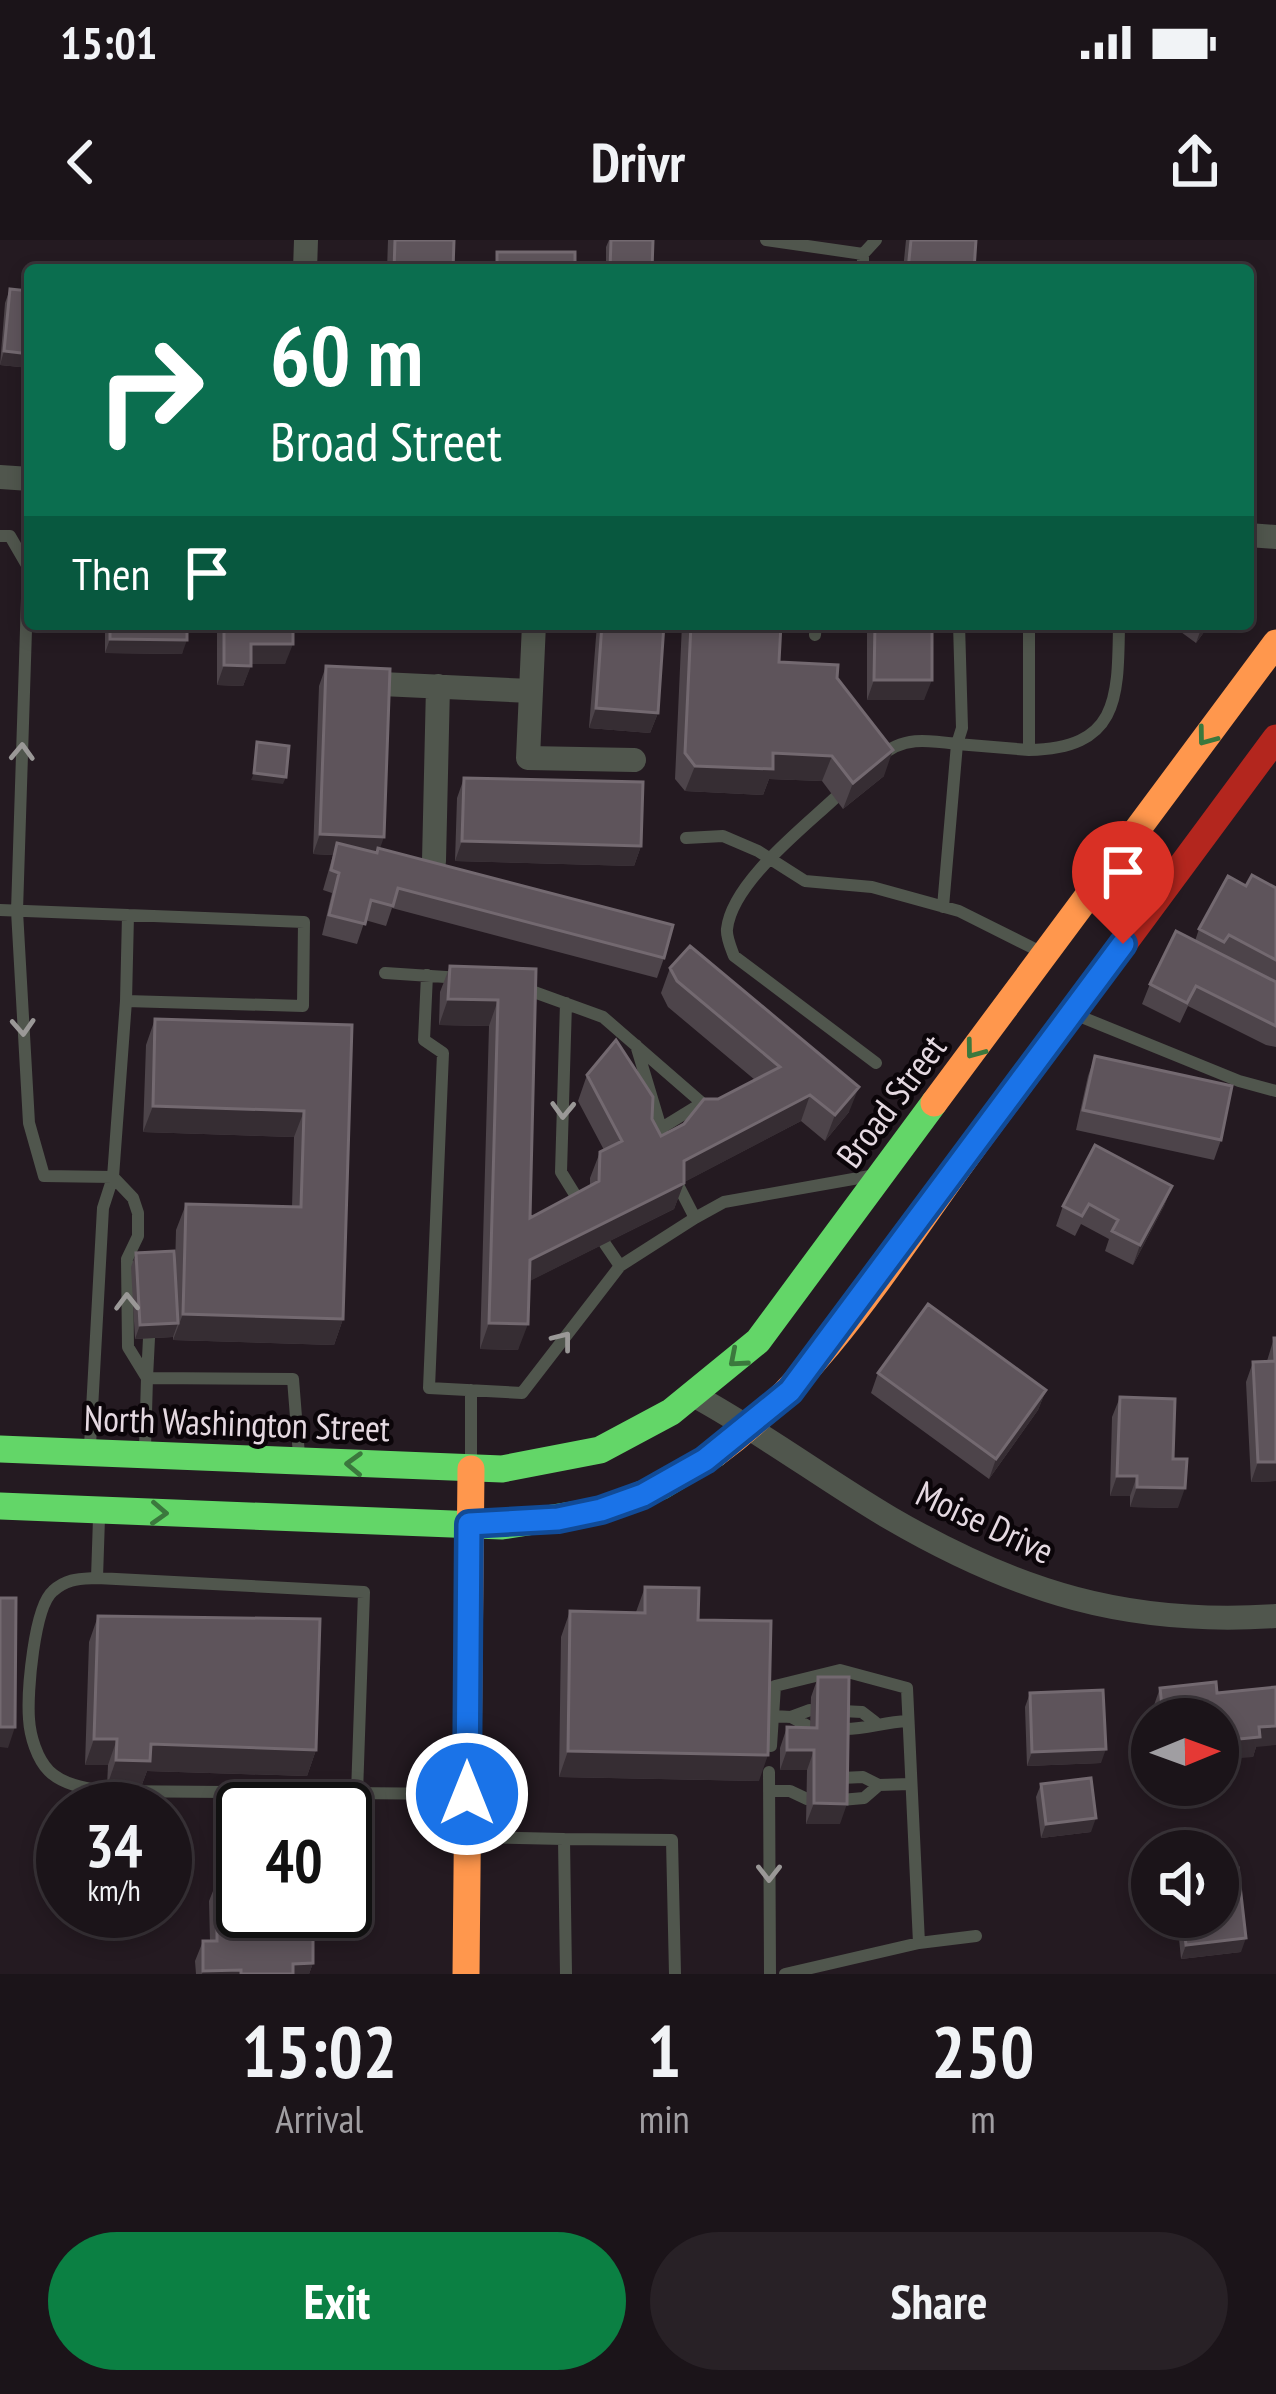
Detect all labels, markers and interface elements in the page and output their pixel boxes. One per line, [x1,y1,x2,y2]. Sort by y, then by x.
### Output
text: 15:01 [60,13,157,71]
text: Drivr [591,127,685,197]
icon: back [48,129,114,195]
icon: share [1162,129,1228,195]
text: 60 m [270,300,423,409]
icon: right [72,312,228,468]
text: Broad Street [270,406,502,476]
icon: arrive [174,540,240,606]
text: Then [72,544,150,602]
one-way arrow [1199,724,1221,745]
one-way arrow [9,742,35,761]
pin [1072,821,1174,944]
icon: arrive [1090,839,1156,905]
one-way arrow [10,1019,36,1037]
street label: Broad Street [825,1025,956,1177]
one-way arrow [966,1037,988,1058]
one-way arrow [550,1101,576,1120]
one-way arrow [115,1292,141,1311]
one-way arrow [549,1332,570,1354]
one-way arrow [729,1345,751,1366]
street label: North Washington Street [83,1394,391,1451]
one-way arrow [344,1451,363,1477]
street label: Moise Drive [909,1469,1061,1574]
one-way arrow [150,1500,169,1526]
north arrow [1131,1698,1239,1806]
map controls [1131,1698,1239,1938]
position arrow [404,1731,530,1857]
speed limit sign: 40 [216,1782,372,1938]
text: 34 [85,1806,143,1884]
button: sound [1131,1830,1239,1938]
one-way arrow [756,1865,782,1883]
text: km/h [87,1870,141,1909]
text: 15:02 [242,2004,397,2097]
text: 1 [647,2004,681,2097]
text: 250 [931,2004,1034,2097]
text: Arrival [275,2093,363,2144]
text: min [639,2093,690,2144]
text: m [970,2093,996,2144]
button: Exit [48,2232,626,2370]
button: Share [650,2232,1228,2370]

